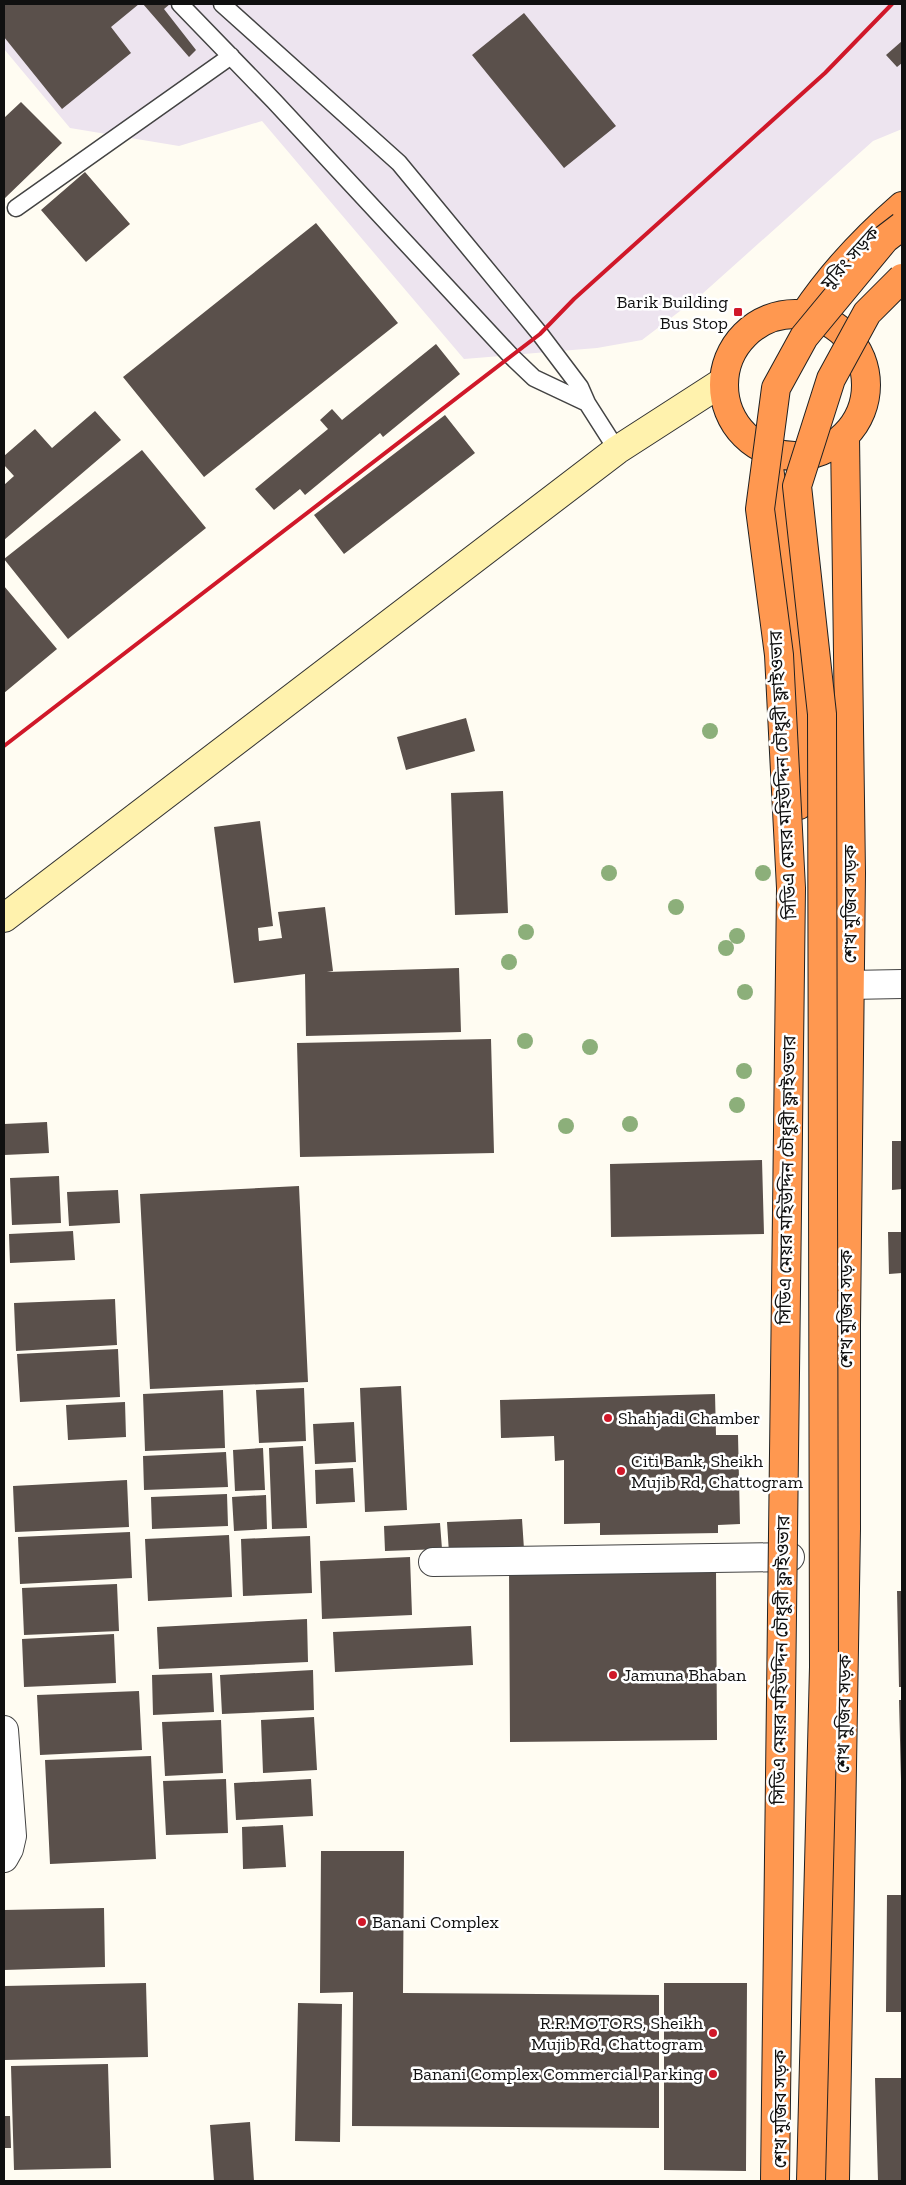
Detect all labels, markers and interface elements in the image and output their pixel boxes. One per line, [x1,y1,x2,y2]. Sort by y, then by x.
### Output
street label: মুরিং সড়ক [815,222,884,295]
place label: Barik Building Bus Stop [616,291,728,334]
marker: Barik Building Bus Stop [732,306,744,318]
street label: সিডিএ মেয়র মহিউদ্দিন চৌধুরী ফ্লাইওভার [764,630,802,921]
street label: শেখ মুজিব সড়ক [839,844,861,963]
street label: সিডিএ মেয়র মহিউদ্দিন চৌধুরী ফ্লাইওভার [773,1035,801,1326]
street label: শেখ মুজিব সড়ক [835,1249,857,1368]
place label: Shahjadi Chamber [618,1407,760,1429]
marker: Shahjadi Chamber [602,1412,614,1424]
place label: Citi Bank, Sheikh Mujib Rd, Chattogram [631,1450,804,1493]
marker: Citi Bank, Sheikh Mujib Rd, Chattogram [615,1465,627,1477]
street label: সিডিএ মেয়র মহিউদ্দিন চৌধুরী ফ্লাইওভার [767,1515,795,1806]
street label: শেখ মুজিব সড়ক [832,1654,856,1774]
place label: Jamuna Bhaban [623,1664,747,1686]
marker: Jamuna Bhaban [607,1669,619,1681]
place label: Banani Complex [372,1911,499,1933]
marker: Banani Complex [356,1916,368,1928]
place label: R.R.MOTORS, Sheikh Mujib Rd, Chattogram [531,2012,703,2055]
marker: R.R.MOTORS, Sheikh Mujib Rd, Chattogram [707,2027,719,2039]
street label: শেখ মুজিব সড়ক [769,2049,791,2168]
place label: Banani Complex Commercial Parking [412,2063,703,2085]
marker: Banani Complex Commercial Parking [707,2068,719,2080]

